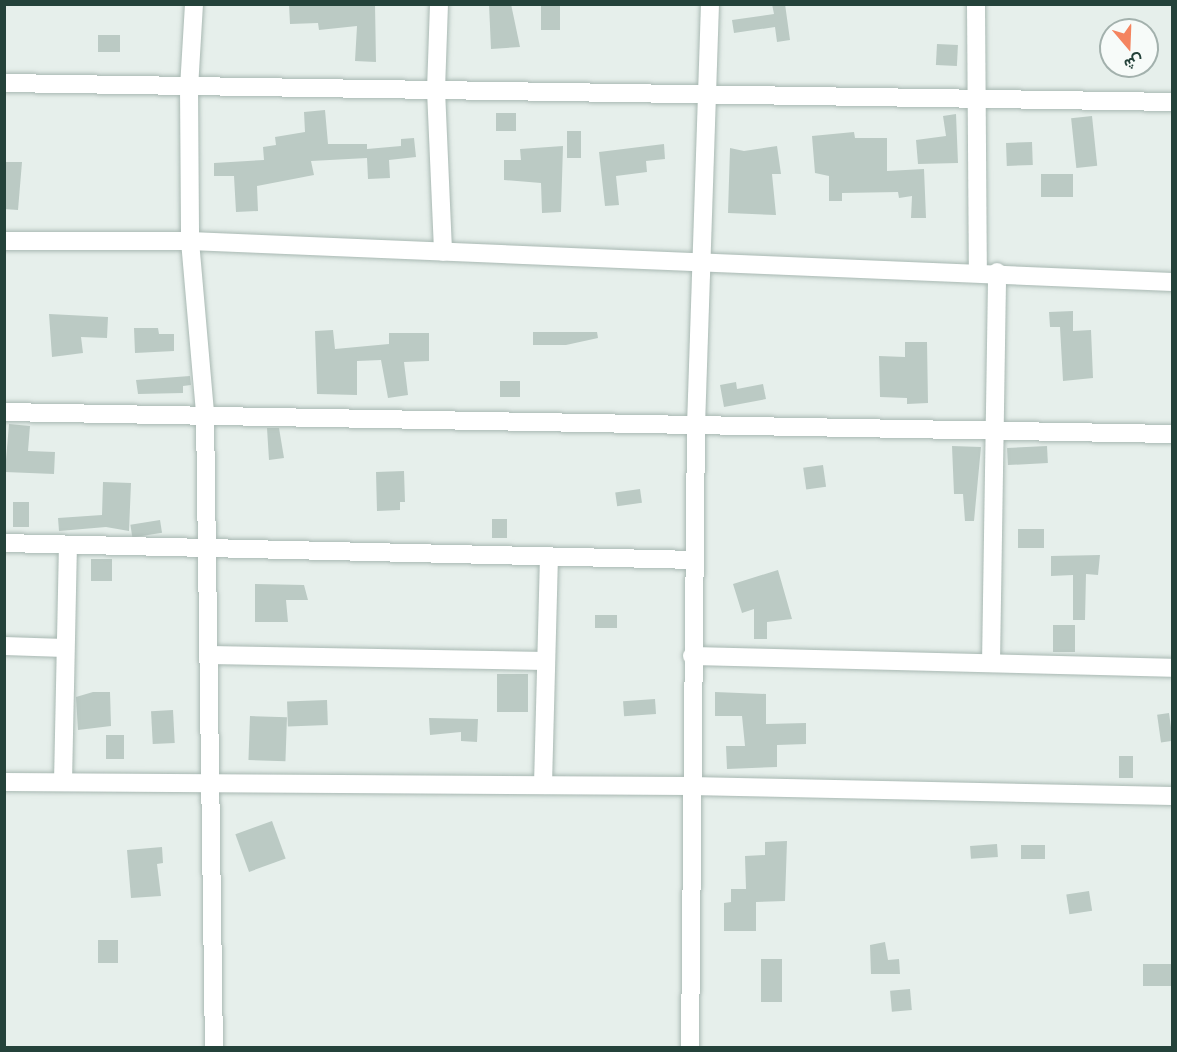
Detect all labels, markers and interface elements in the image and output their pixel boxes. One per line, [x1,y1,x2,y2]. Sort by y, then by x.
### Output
north arrow [1099,18,1159,78]
text: ش [1122,51,1147,76]

